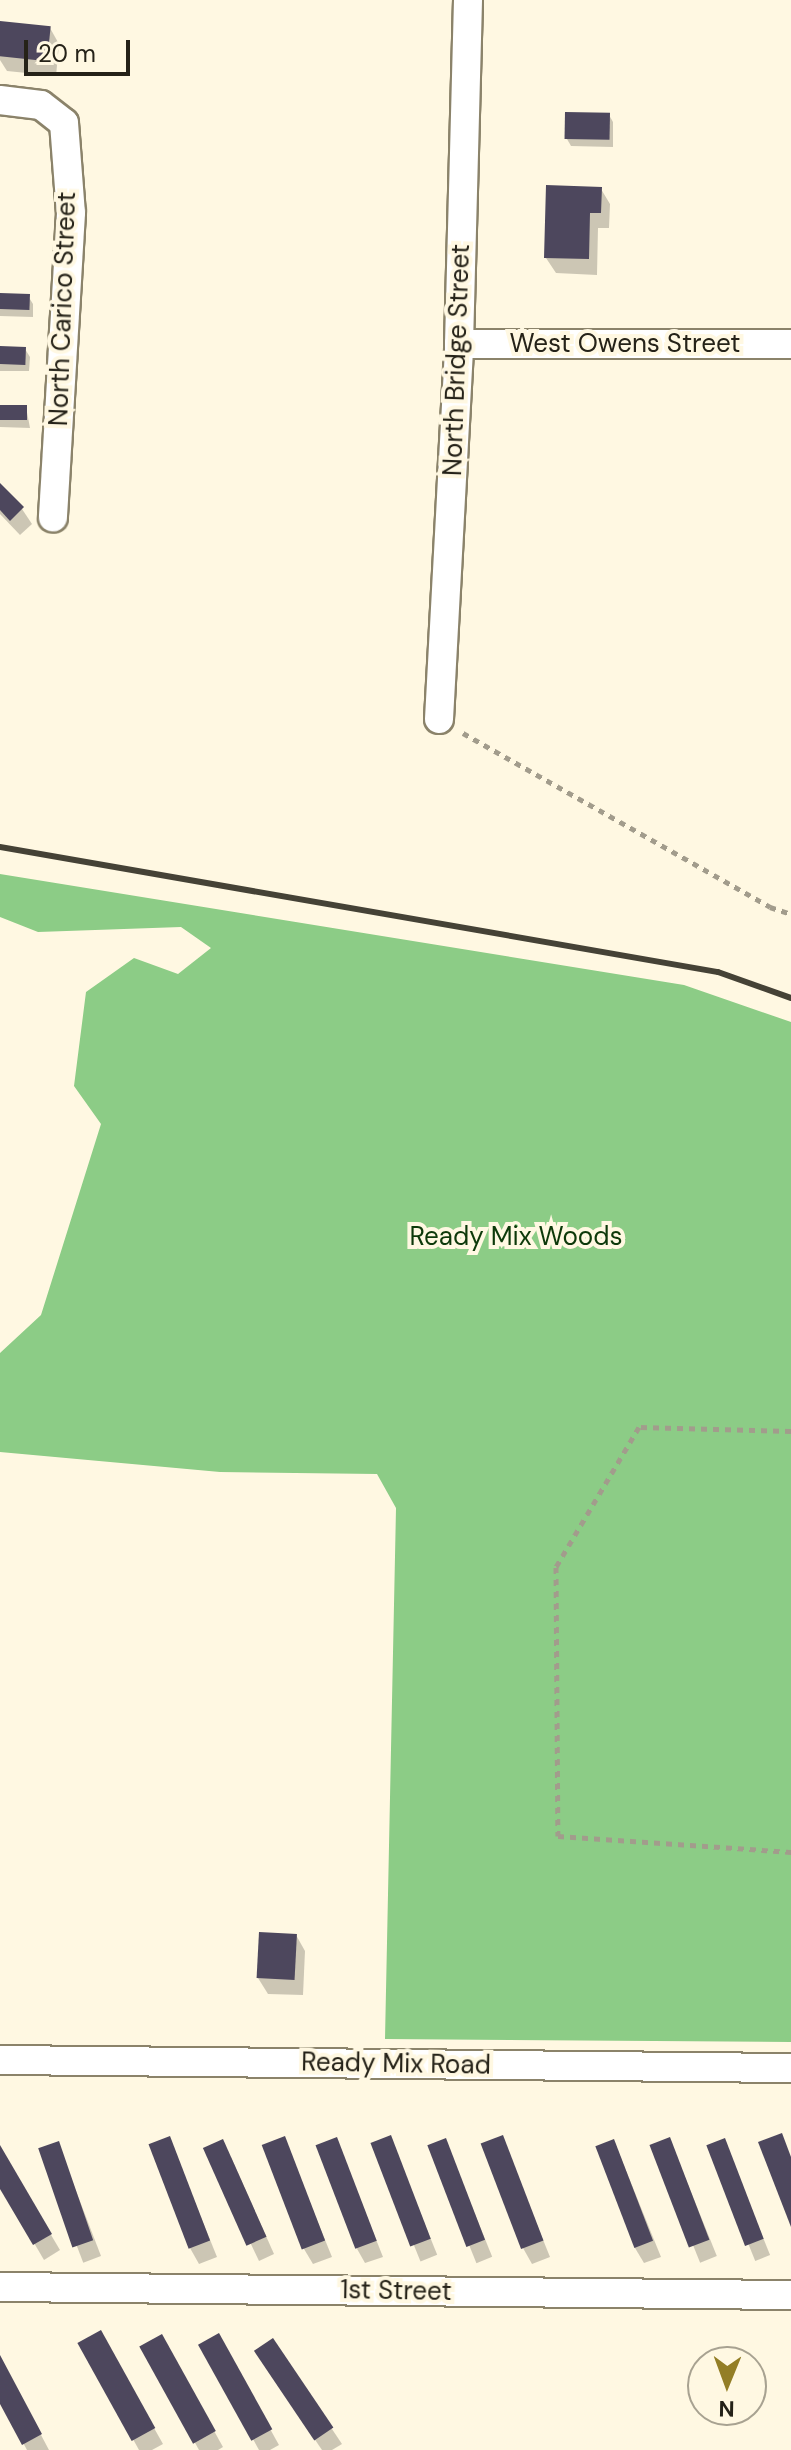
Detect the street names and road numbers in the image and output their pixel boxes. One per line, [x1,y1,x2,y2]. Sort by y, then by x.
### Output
street label: North Carico Street [43,191,83,427]
street label: North Bridge Street [437,243,477,477]
street label: West Owens Street [509,328,741,360]
street label: Ready Mix Road [301,2047,491,2081]
street label: 1st Street [340,2274,452,2308]

